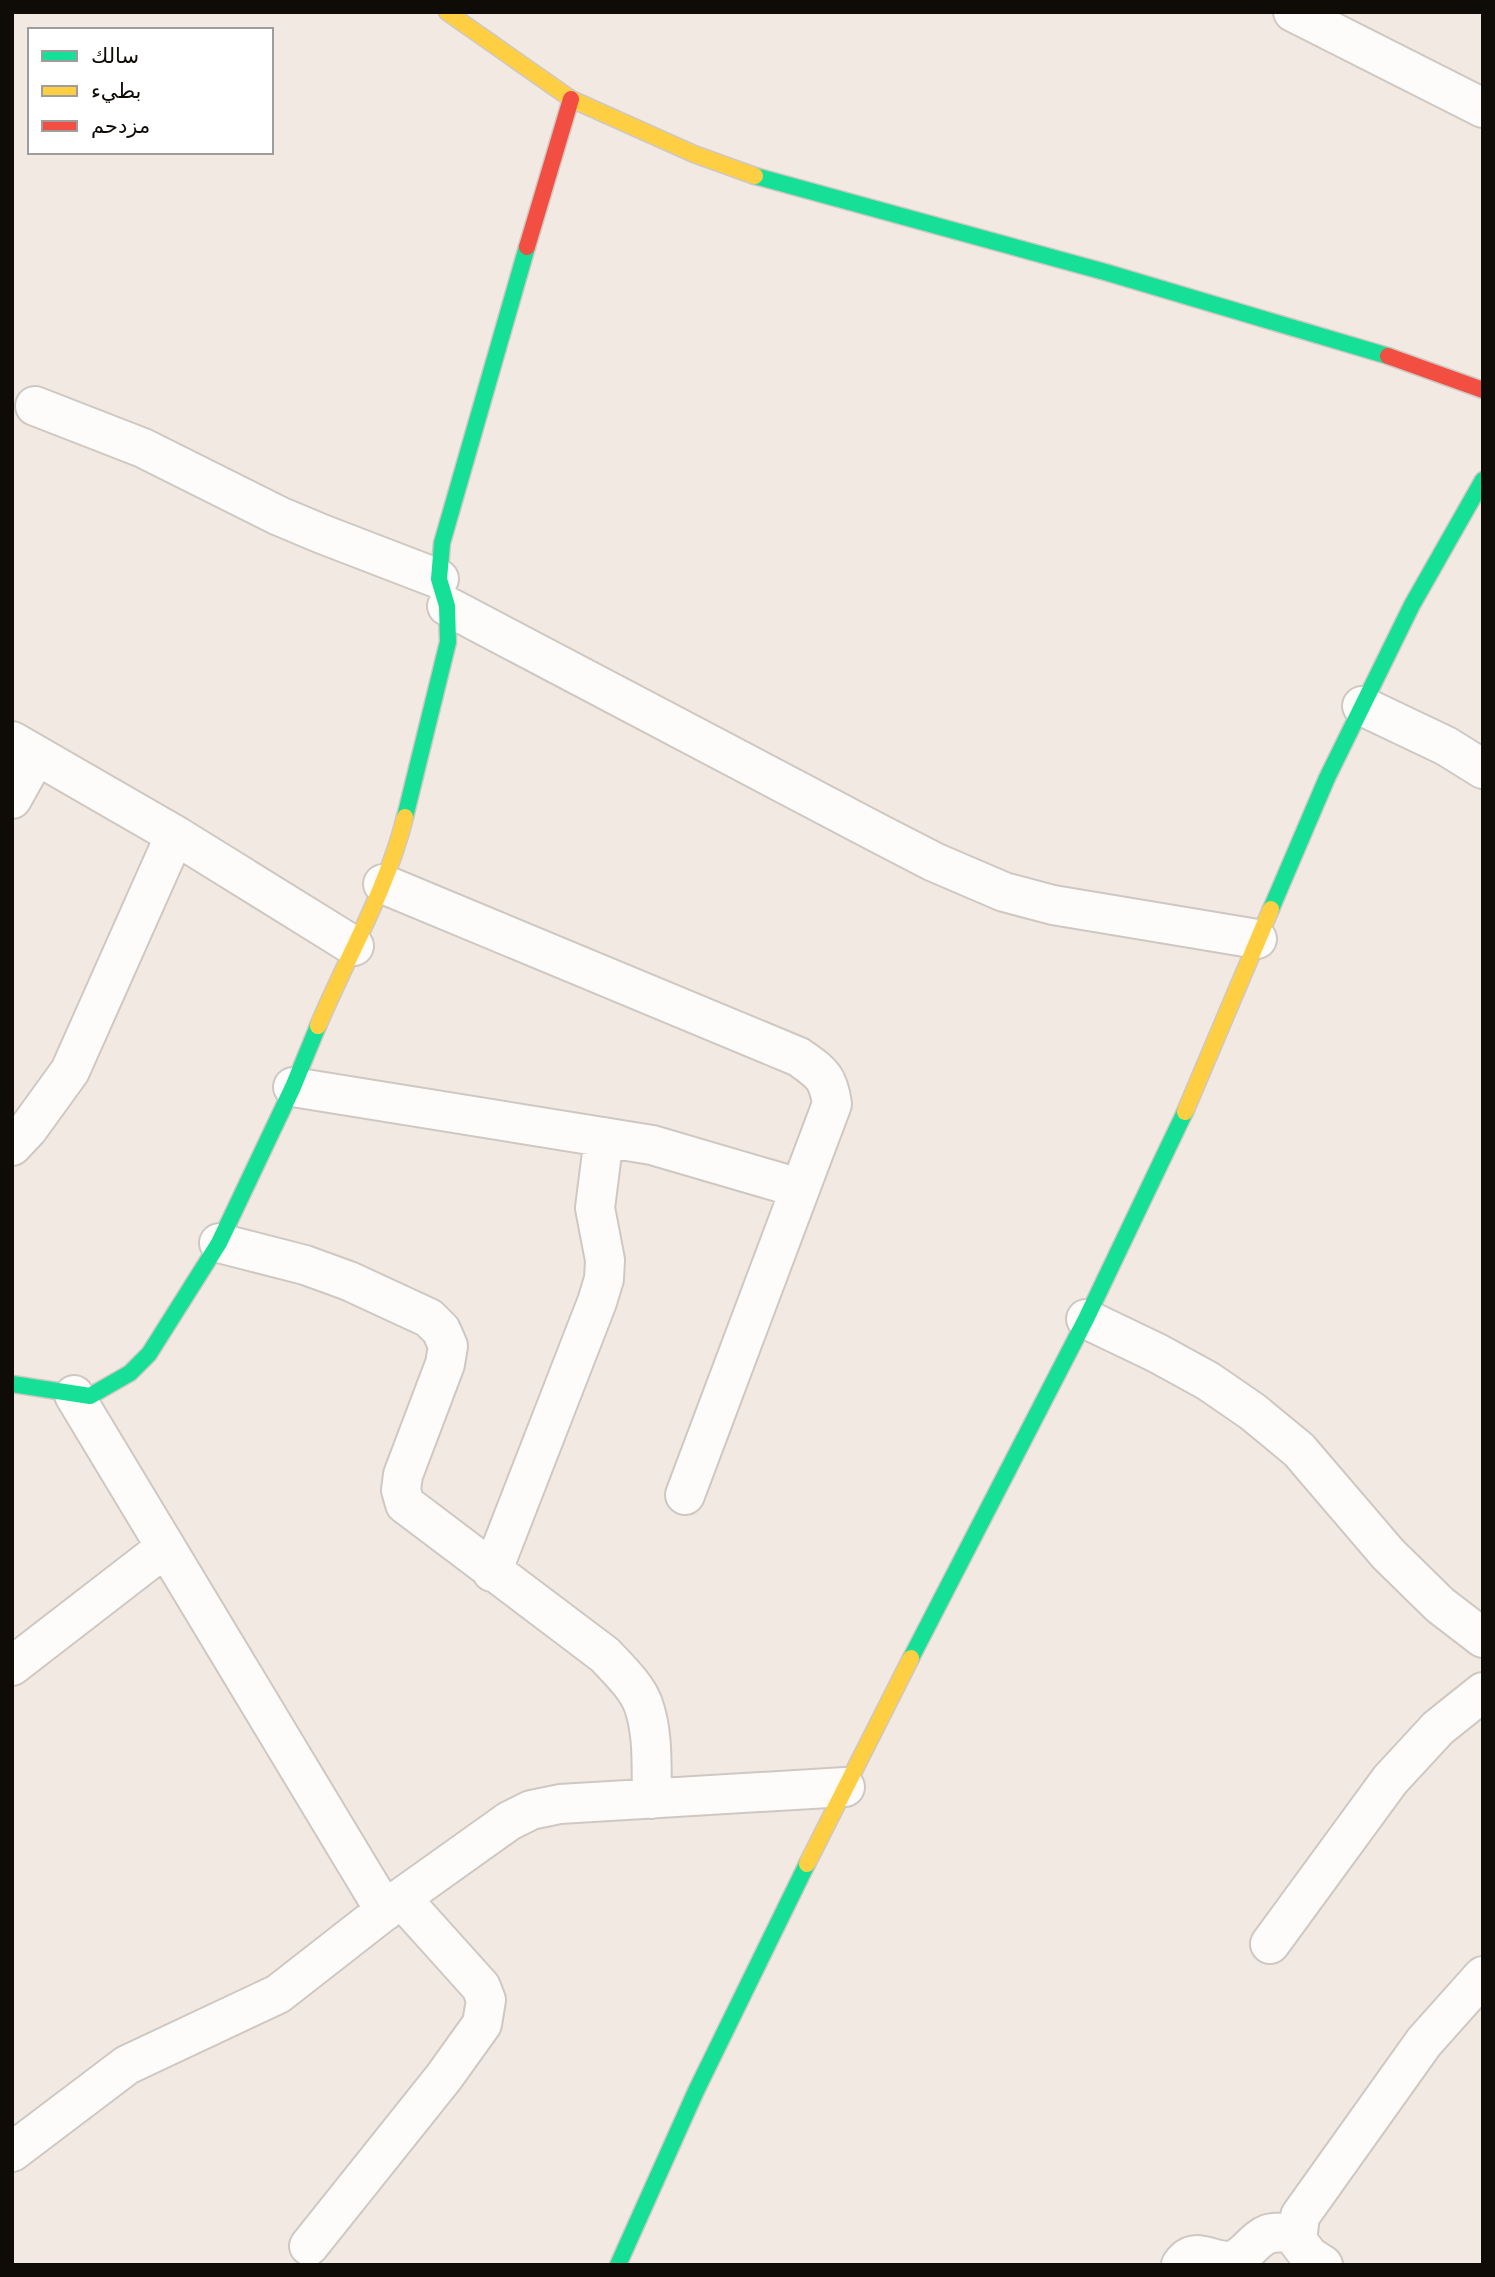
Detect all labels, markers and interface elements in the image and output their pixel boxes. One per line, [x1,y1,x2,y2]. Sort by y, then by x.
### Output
legend [28,28,273,154]
text: سالك [91,44,139,68]
text: بطيء [91,79,141,103]
text: مزدحم [91,114,150,139]

